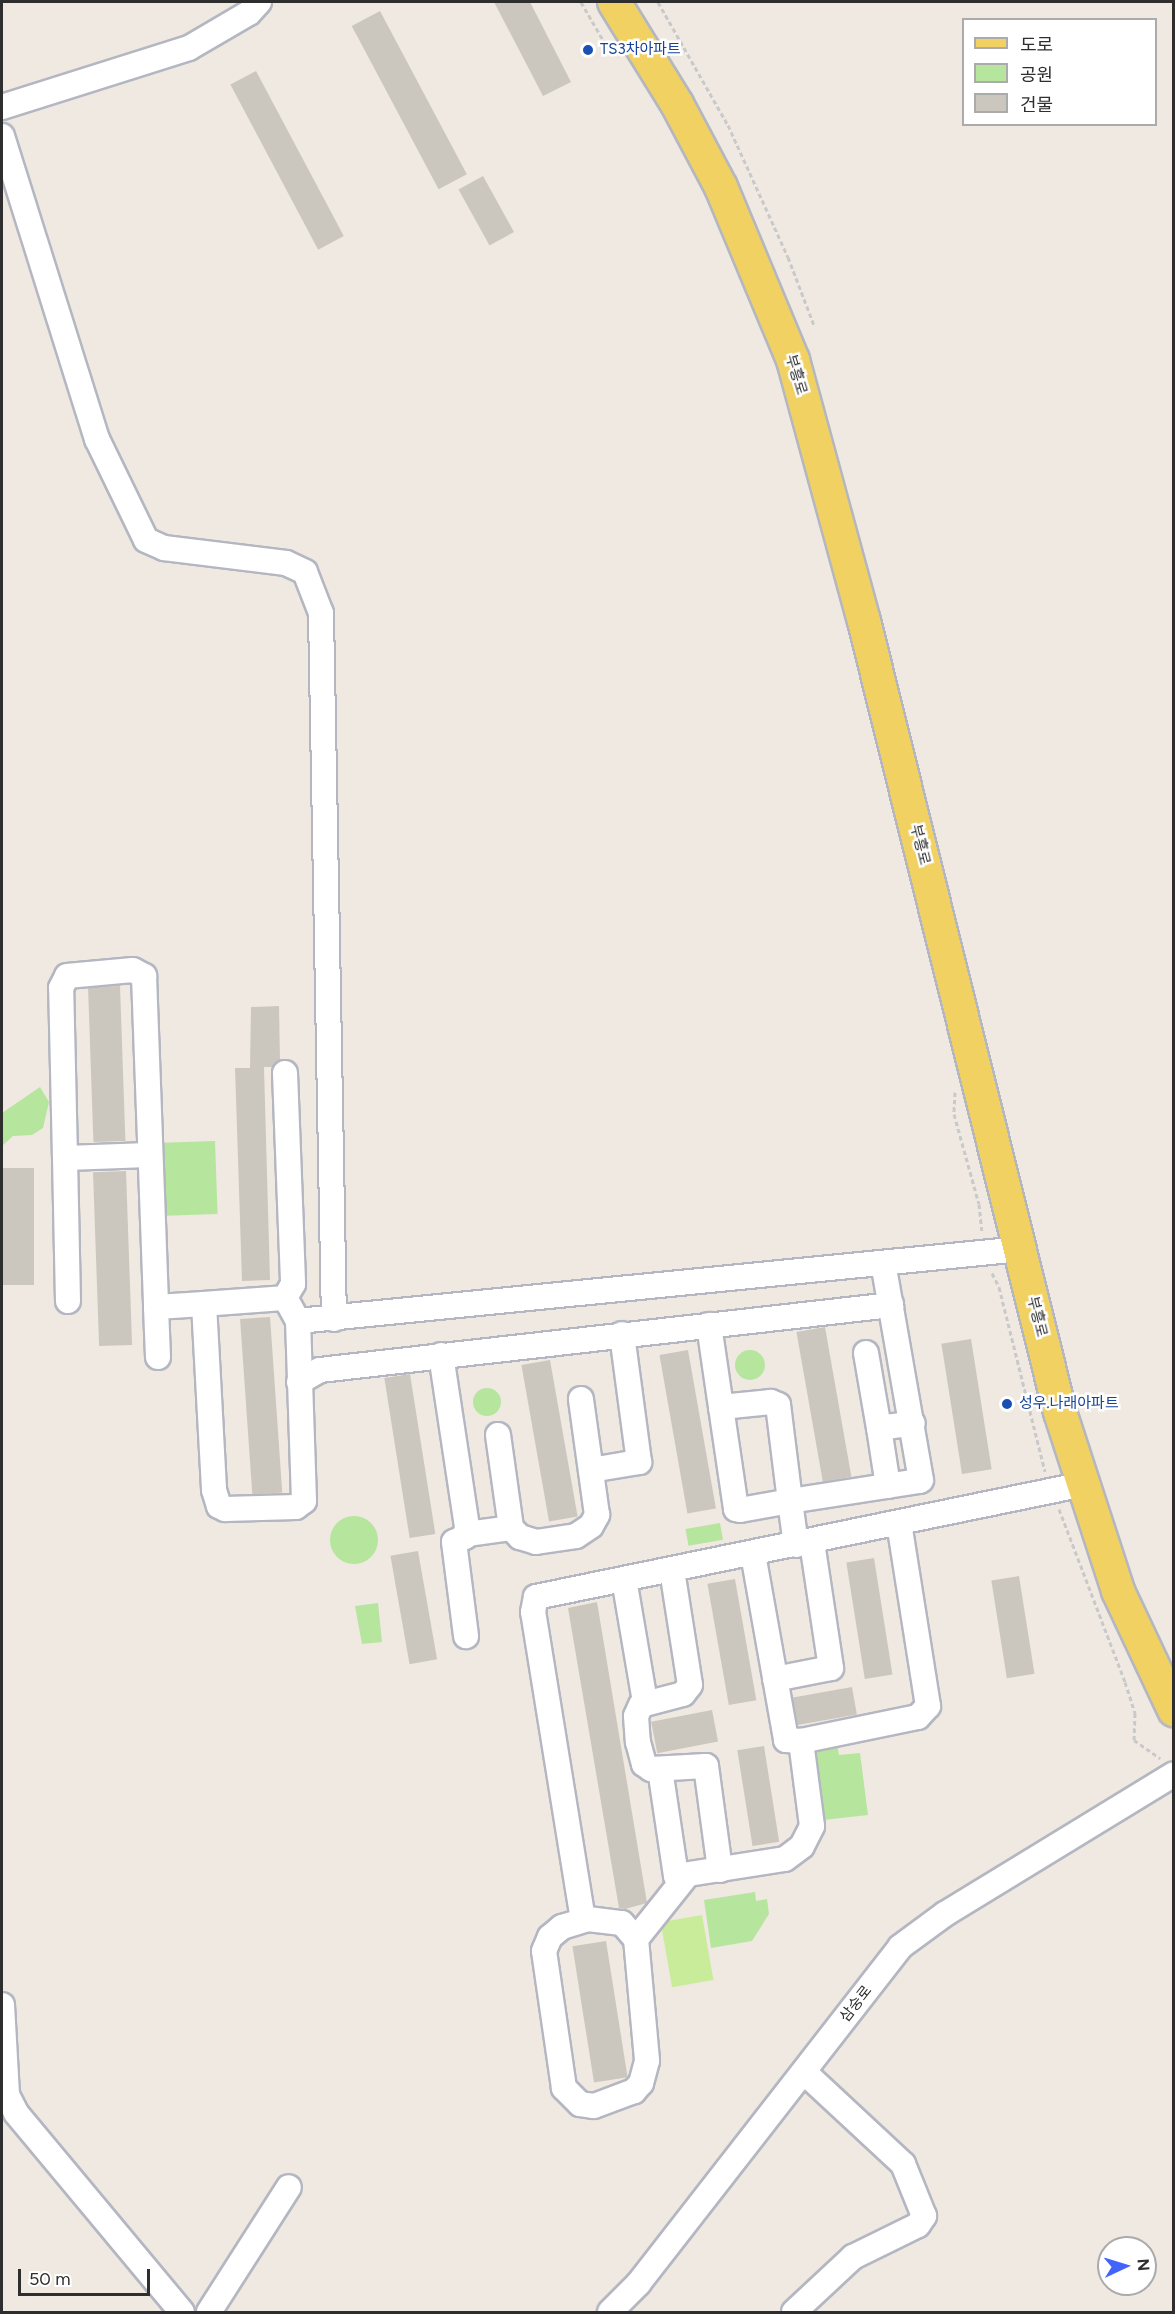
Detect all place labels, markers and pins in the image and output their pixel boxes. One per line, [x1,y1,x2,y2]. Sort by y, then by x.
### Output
place label: TS3차아파트 [600,41,681,59]
marker: TS3차아파트 [581,43,595,57]
place label: 성우.나래아파트 [1019,1395,1119,1413]
marker: 성우.나래아파트 [1000,1397,1014,1411]

